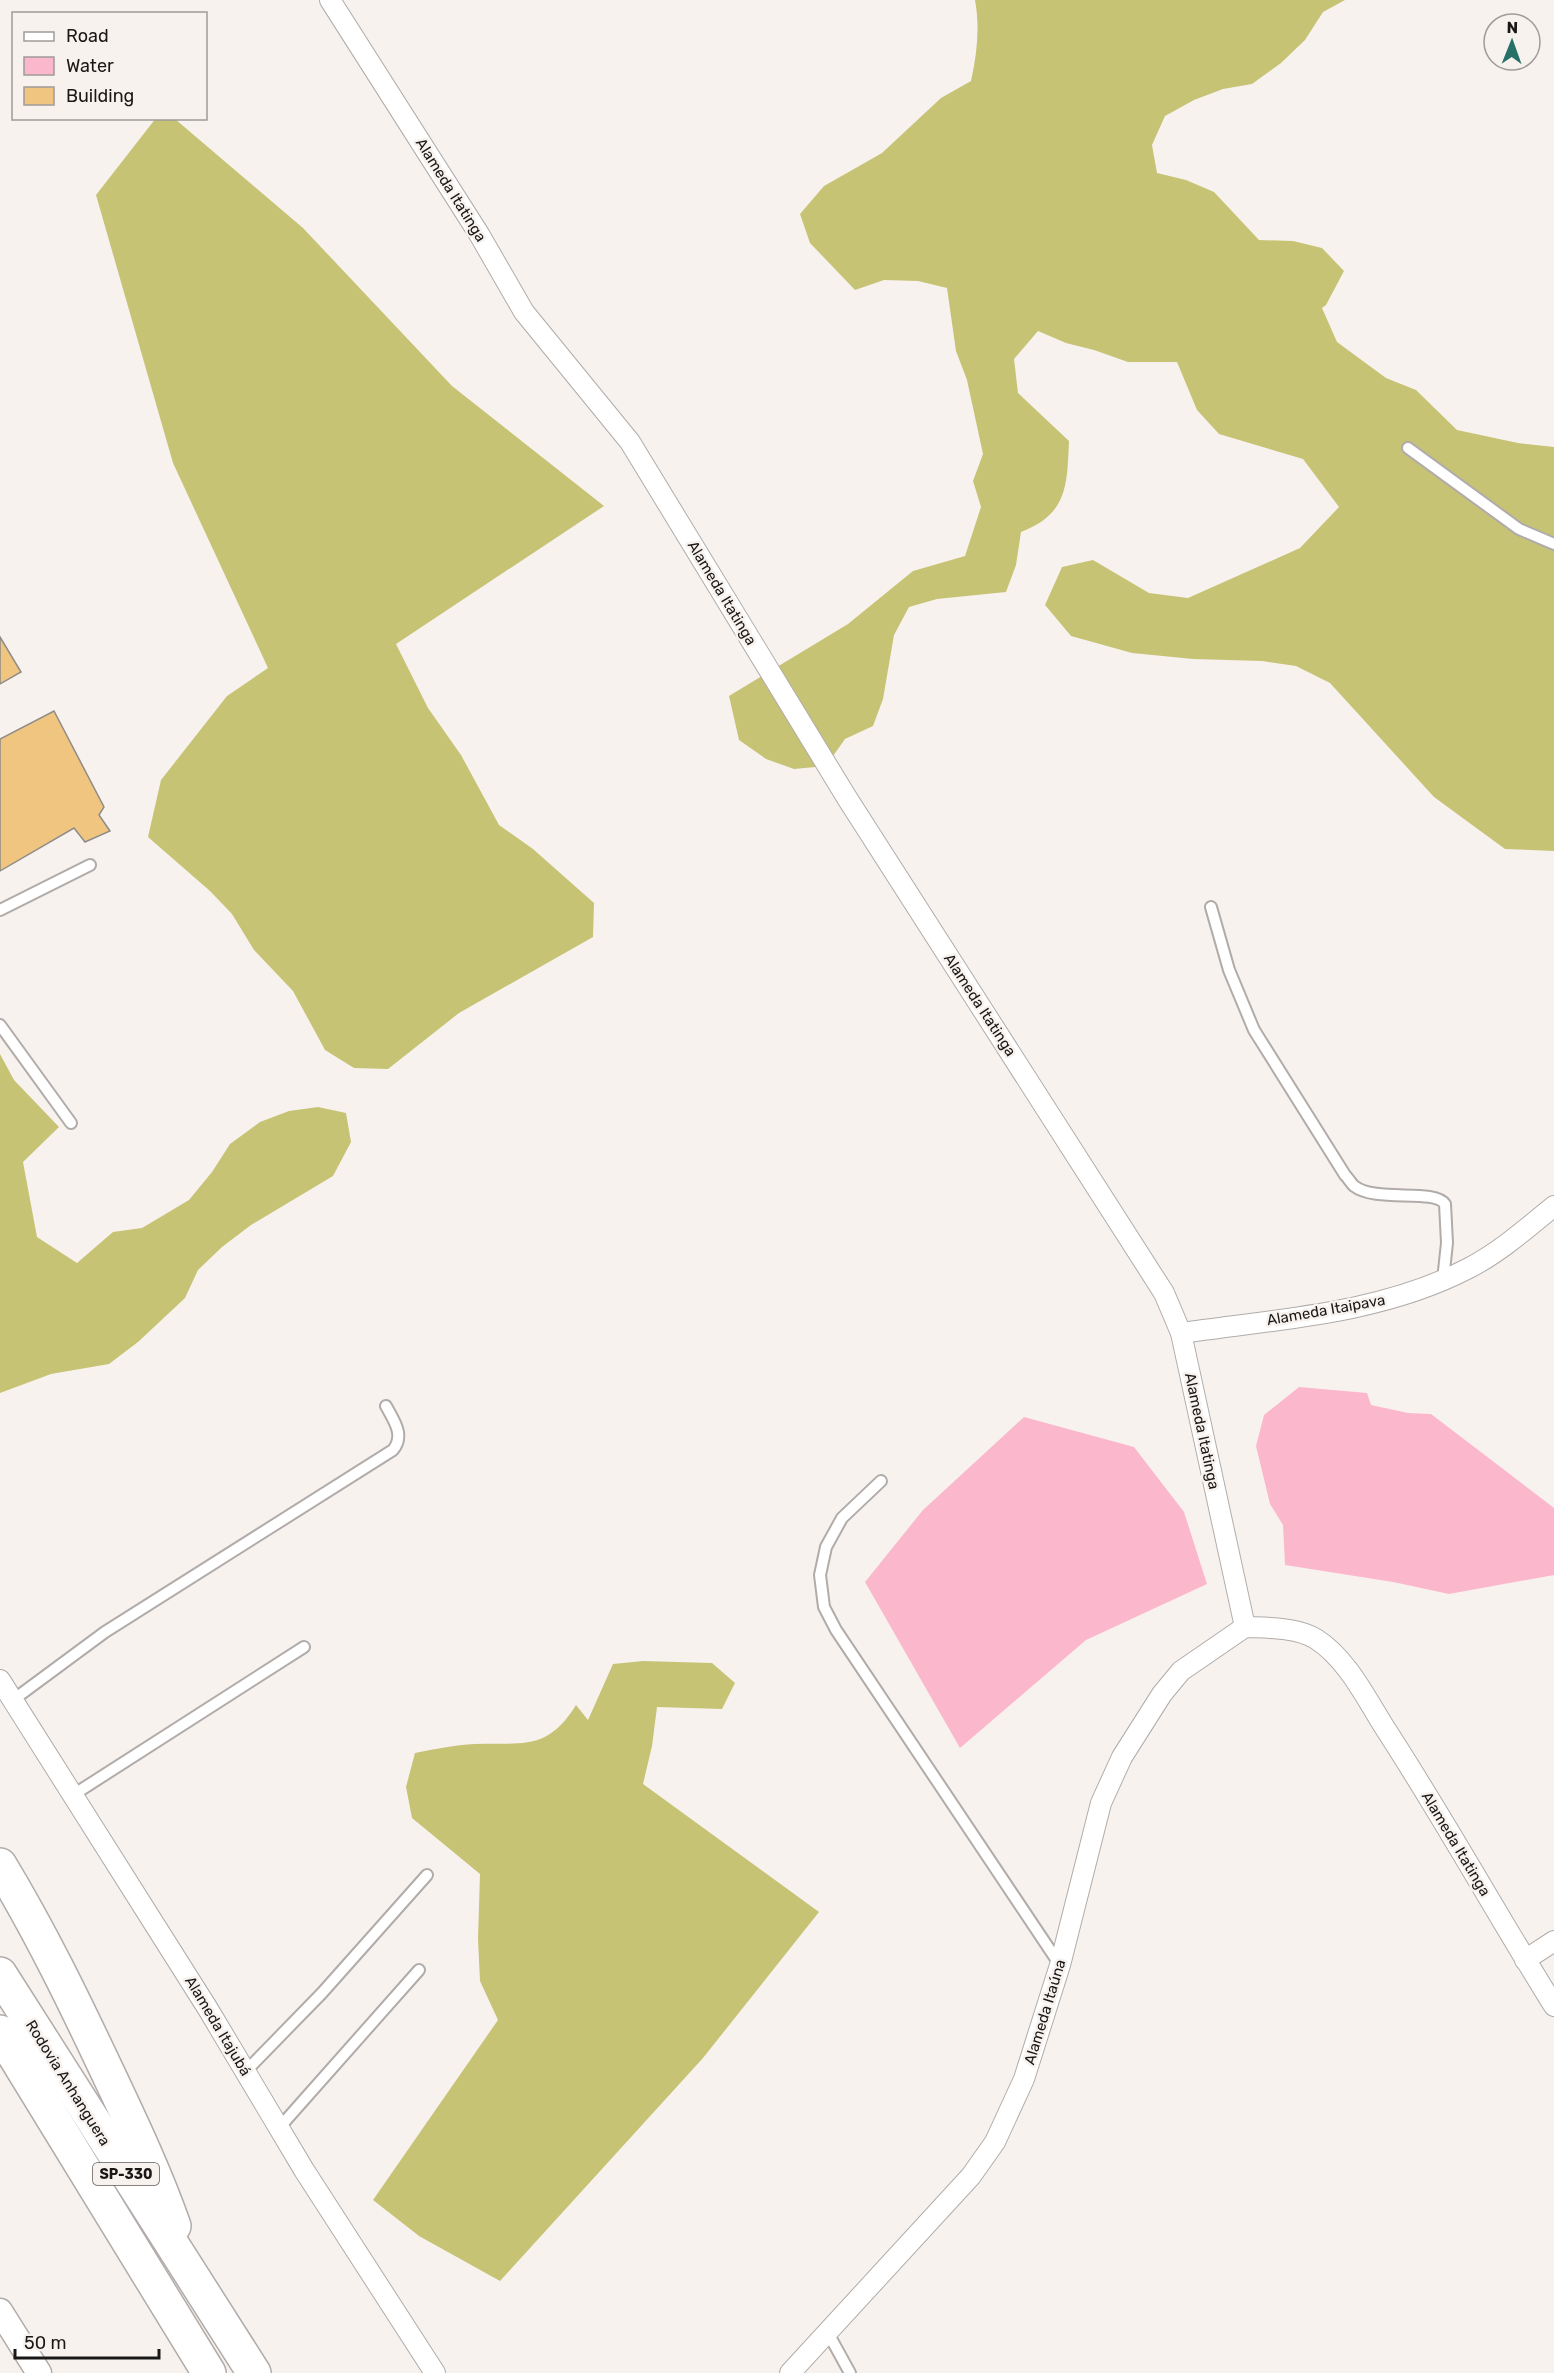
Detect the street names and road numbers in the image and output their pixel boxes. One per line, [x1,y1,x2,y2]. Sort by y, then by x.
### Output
street label: Alameda Itatinga [412,135,490,245]
street label: Alameda Itatinga [684,538,760,648]
street label: Alameda Itatinga [940,950,1020,1060]
street label: Alameda Itaipava [1265,1291,1387,1329]
street label: Alameda Itatinga [1181,1371,1223,1491]
street label: Alameda Itatinga [1418,1789,1494,1899]
street label: Alameda Itaúna [1020,1957,1070,2067]
street label: Alameda Itajubá [181,1973,255,2079]
street label: Rodovia Anhanguera [22,2017,114,2149]
road number: SP-330 [93,2163,159,2185]

